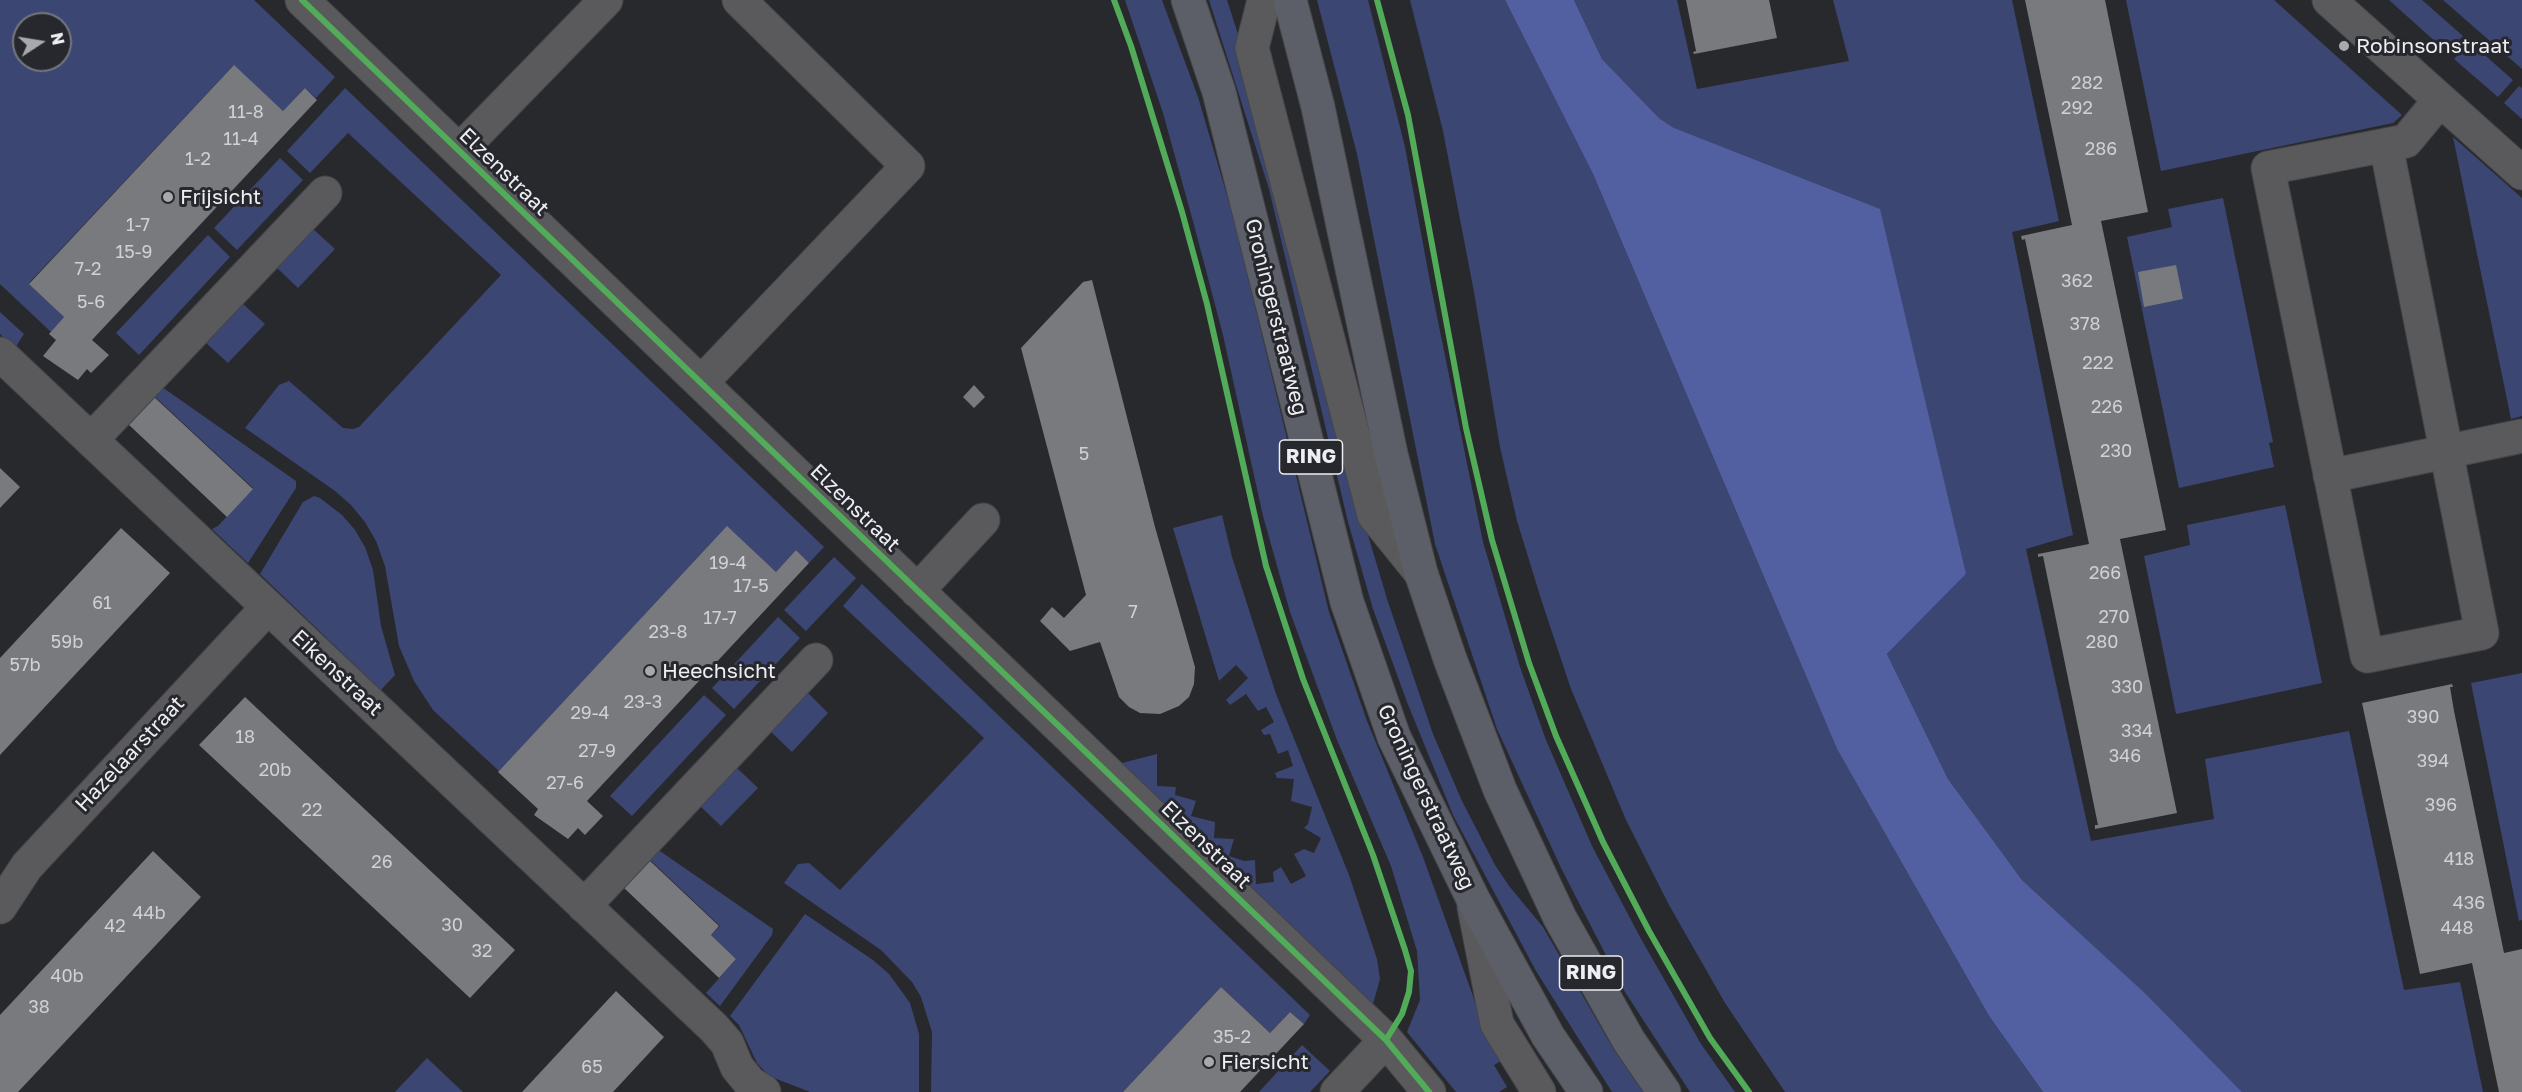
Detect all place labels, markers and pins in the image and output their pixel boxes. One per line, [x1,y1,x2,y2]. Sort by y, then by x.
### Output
place label: Robinsonstraat [2356,33,2510,59]
marker: Robinsonstraat [2337,39,2351,53]
place label: Frijsicht [180,184,261,210]
marker: Frijsicht [161,190,175,204]
place label: Heechsicht [662,658,776,684]
marker: Heechsicht [643,664,657,678]
place label: Fiersicht [1221,1049,1309,1075]
marker: Fiersicht [1202,1055,1216,1069]

